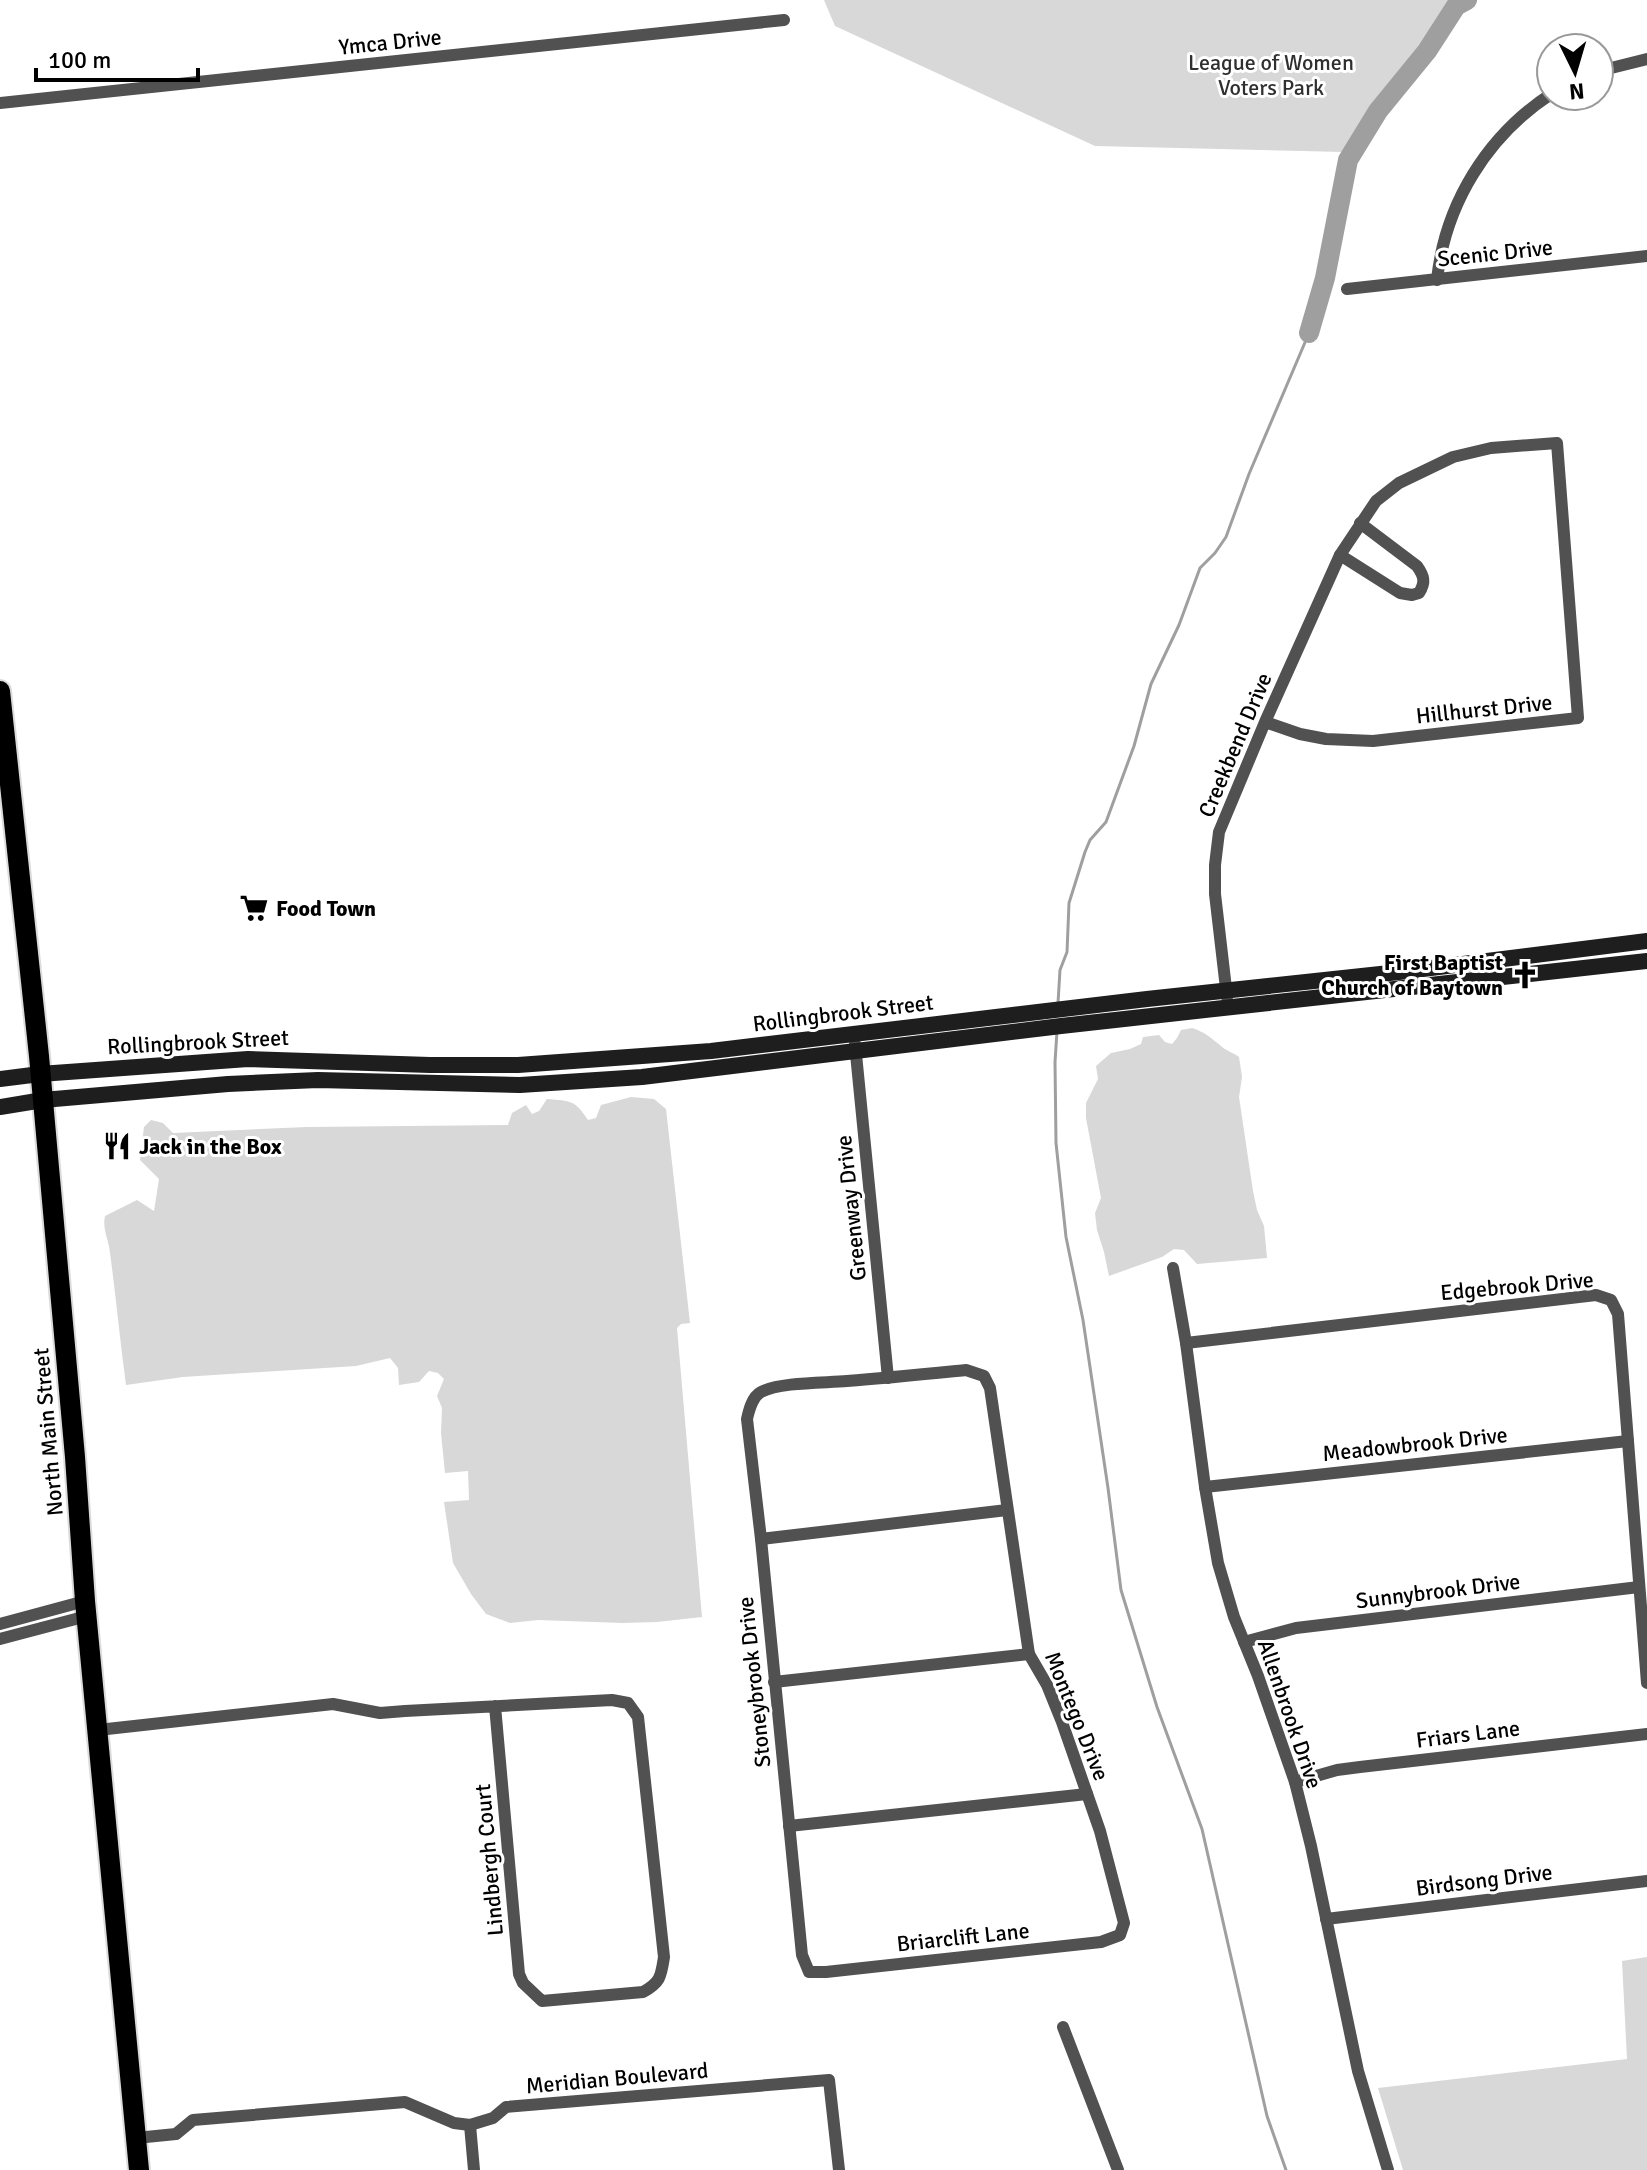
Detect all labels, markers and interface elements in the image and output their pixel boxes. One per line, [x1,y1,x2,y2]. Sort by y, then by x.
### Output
street label: Ymca Drive [337,23,443,61]
scale bar [36,32,198,82]
north arrow [1535,32,1615,112]
text: 100 m [48,45,111,75]
park label: League of Women Voters Park [1188,49,1354,101]
text: N [1568,77,1586,106]
street label: Scenic Drive [1436,234,1554,272]
street label: Creekbend Drive [1192,669,1278,821]
street label: Hillhurst Drive [1414,688,1554,730]
supermarket icon: Food Town [239,893,269,923]
place label: Food Town [276,895,376,922]
place label: First Baptist Church of Baytown [1321,949,1503,1001]
church icon: First Baptist Church of Baytown [1510,960,1540,990]
street label: Rollingbrook Street [751,988,935,1037]
street label: Rollingbrook Street [106,1024,290,1060]
restaurant icon: Jack in the Box [102,1131,132,1161]
place label: Jack in the Box [139,1133,282,1160]
street label: Greenway Drive [830,1134,872,1282]
street label: Edgebrook Drive [1439,1266,1595,1306]
street label: North Main Street [27,1347,69,1517]
street label: Meadowbrook Drive [1321,1421,1509,1467]
street label: Sunnybrook Drive [1354,1568,1522,1614]
street label: Stoneybrook Drive [732,1595,776,1769]
street label: Allenbrook Drive [1252,1636,1328,1792]
street label: Montego Drive [1039,1648,1115,1784]
street label: Friars Lane [1414,1714,1522,1754]
street label: Lindbergh Court [469,1783,509,1937]
street label: Birdsong Drive [1414,1858,1554,1902]
street label: Briarclift Lane [895,1917,1031,1957]
street label: Meridian Boulevard [525,2057,709,2099]

